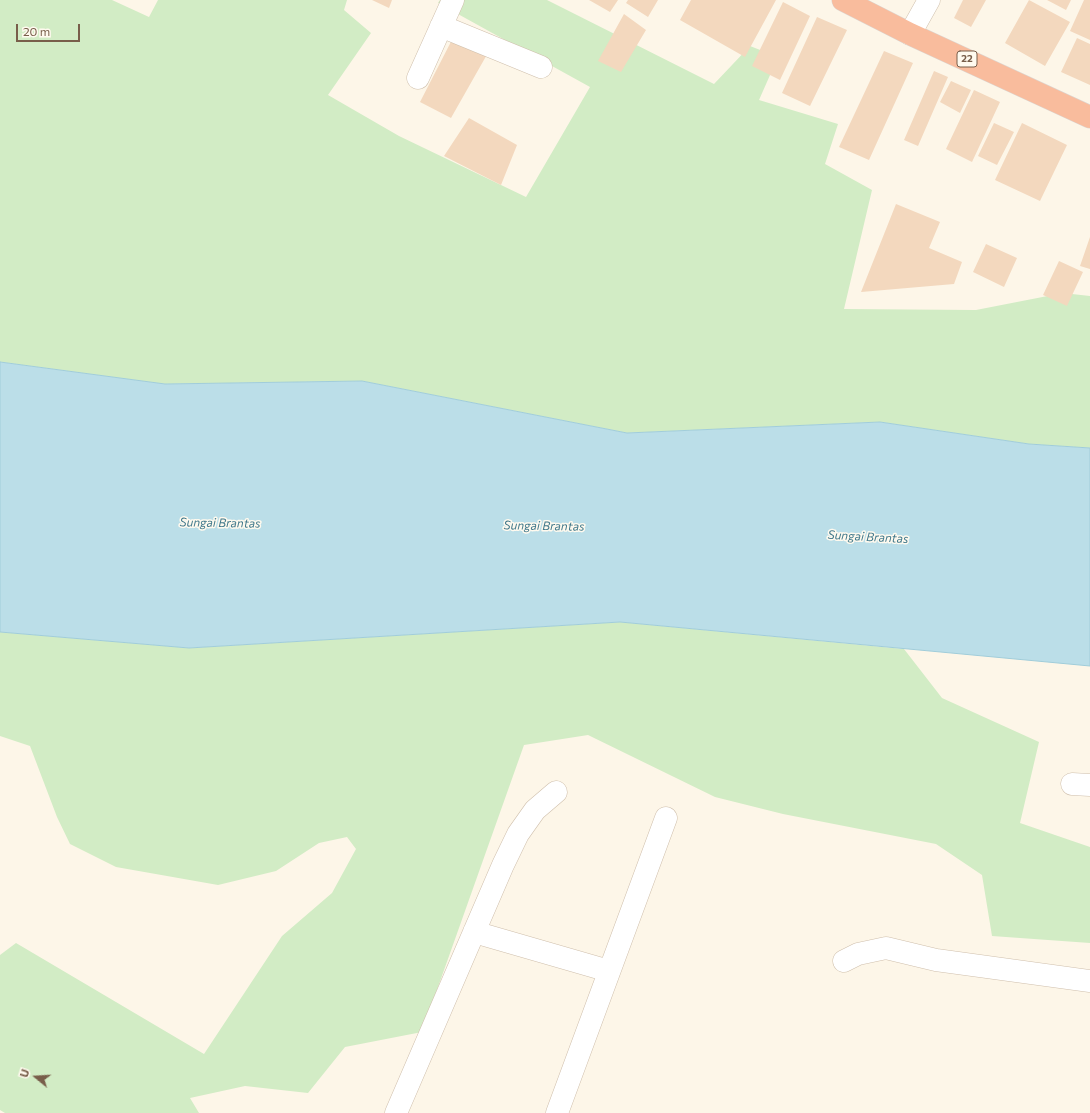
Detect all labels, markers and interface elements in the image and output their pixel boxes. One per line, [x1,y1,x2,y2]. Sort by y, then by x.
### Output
scale bar [18,16,82,42]
text: 20 m [23,24,50,38]
road number: 22 [957,51,977,67]
water label: Sungai Brantas [179,515,261,531]
water label: Sungai Brantas [503,518,585,534]
water label: Sungai Brantas [827,528,909,546]
north arrow [16,1057,56,1097]
text: U [17,1067,32,1079]

